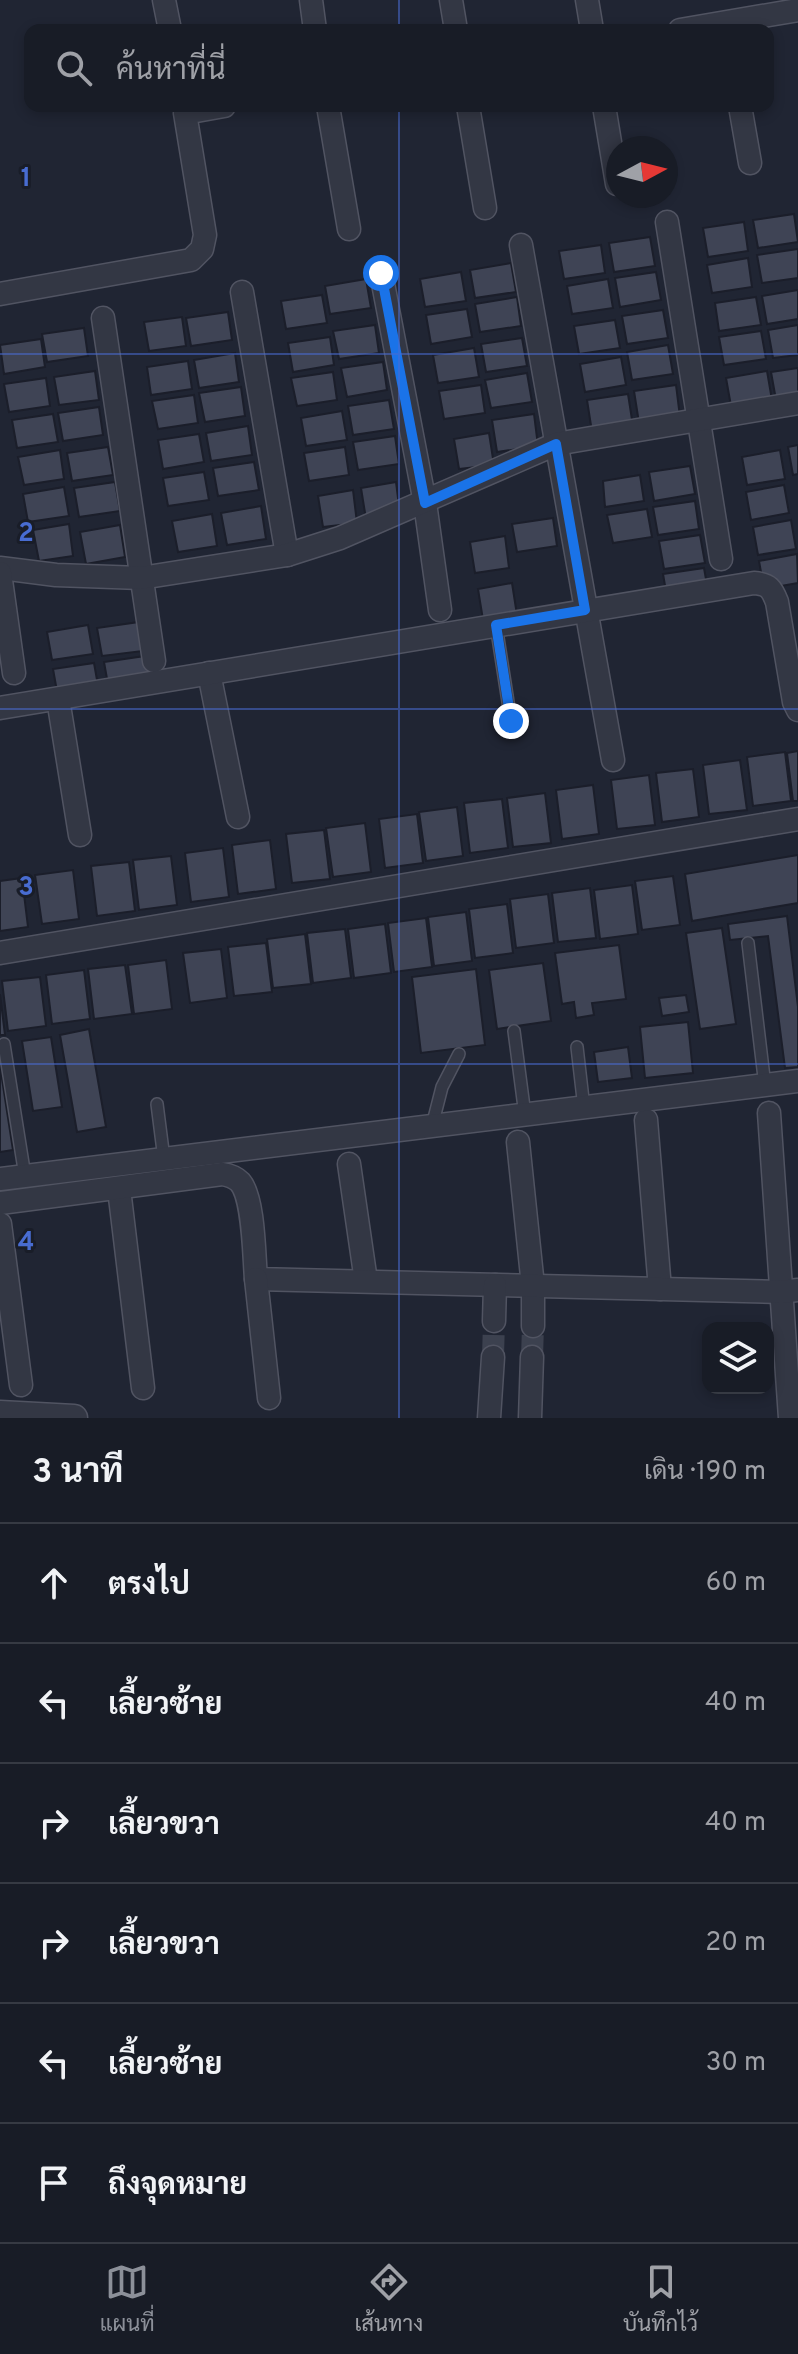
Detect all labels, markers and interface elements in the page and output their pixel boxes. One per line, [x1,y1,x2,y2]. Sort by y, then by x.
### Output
search box [24,24,774,112]
icon: search [52,46,96,90]
text: ค้นหาที่นี่ [116,53,226,90]
north arrow [606,136,678,208]
text: 1 [21,163,31,196]
route start [363,255,399,291]
text: 2 [18,518,34,551]
route end [493,703,529,739]
text: 3 [18,872,34,905]
text: 4 [18,1227,34,1260]
map controls [702,1322,774,1394]
button: layers [702,1322,774,1394]
text: 3 นาที [32,1452,123,1495]
text: เดิน · 190 m [644,1456,766,1489]
icon: ahead [32,1561,76,1605]
text: 60 m [706,1567,766,1600]
text: ตรงไป [108,1568,190,1605]
icon: left [32,1681,76,1725]
text: 40 m [705,1687,766,1720]
text: เลี้ยวซ้าย [108,1688,222,1725]
icon: right [32,1801,76,1845]
text: 40 m [705,1807,766,1840]
text: เลี้ยวขวา [108,1808,220,1845]
icon: right [32,1921,76,1965]
text: 20 m [705,1927,766,1960]
text: เลี้ยวขวา [108,1928,220,1965]
icon: left [32,2041,76,2085]
text: 30 m [706,2047,766,2080]
text: เลี้ยวซ้าย [108,2048,222,2085]
icon: arrive [32,2161,76,2205]
text: ถึงจุดหมาย [108,2168,247,2205]
tab: แผนที่ [100,2260,155,2339]
tab: เส้นทาง [354,2260,423,2339]
tab: บันทึกไว้ [623,2260,698,2339]

